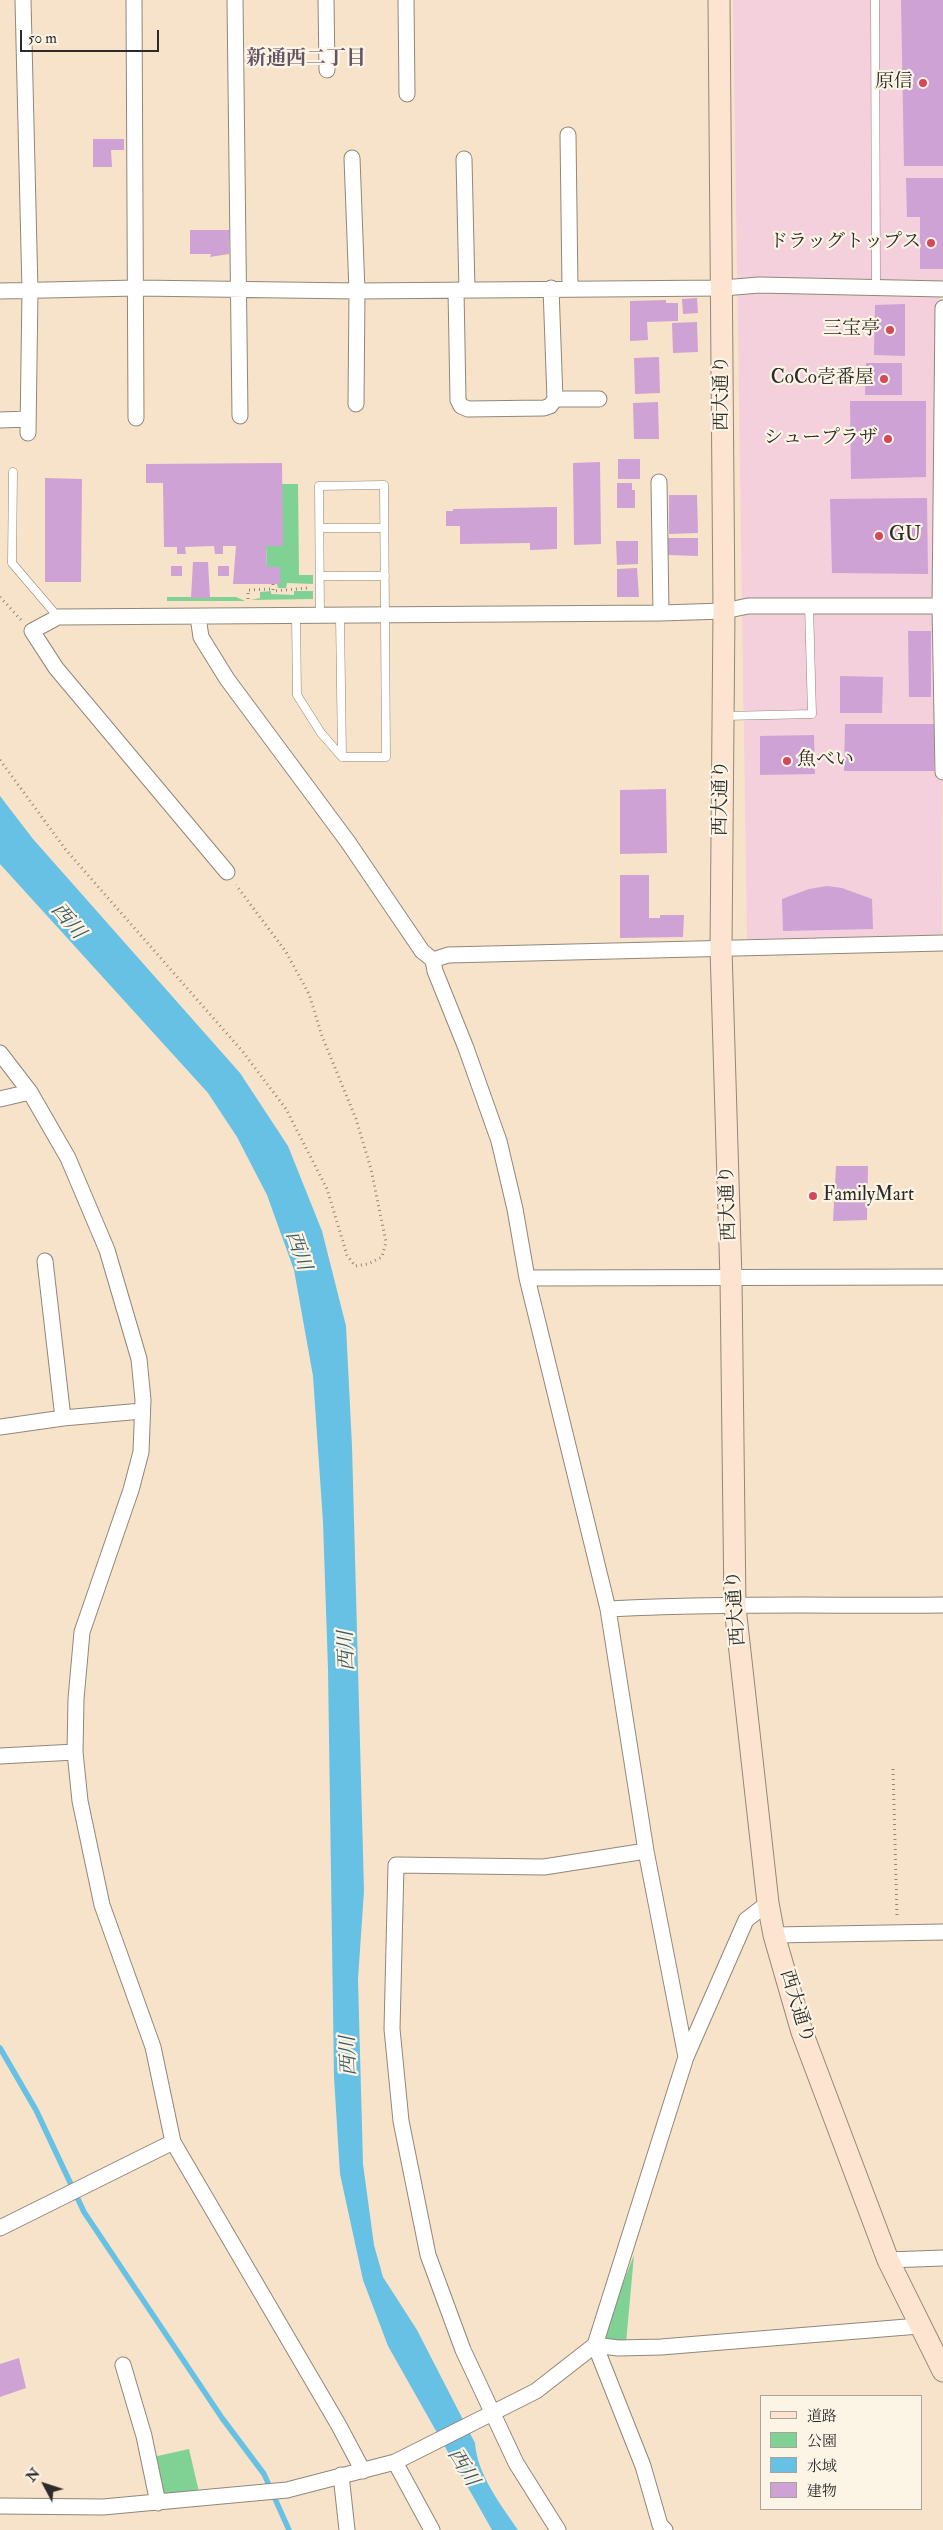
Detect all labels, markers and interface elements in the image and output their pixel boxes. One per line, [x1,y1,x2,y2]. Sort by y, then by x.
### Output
scale bar [22,20,161,52]
text: 50 m [28,29,57,48]
district label: 新通西二丁目 [246,48,366,72]
place label: 原信 [875,72,913,94]
marker: 原信 [917,77,929,89]
place label: ドラッグトップス [769,232,921,254]
marker: ドラッグトップス [925,237,937,249]
place label: 三宝亭 [823,319,880,341]
marker: 三宝亭 [884,324,896,336]
street label: 西大通り [712,355,734,431]
place label: CoCo壱番屋 [771,368,874,390]
marker: CoCo壱番屋 [878,373,890,385]
place label: シュープラザ [764,428,878,450]
marker: シュープラザ [882,433,894,445]
place label: GU [889,525,921,547]
marker: GU [873,530,885,542]
place label: 魚べい [797,750,854,772]
marker: 魚べい [781,755,793,767]
street label: 西大通り [710,760,734,836]
water label: 西川 [45,899,89,945]
street label: 西大通り [716,1165,742,1241]
place label: FamilyMart [823,1185,914,1207]
marker: FamilyMart [807,1190,819,1202]
water label: 西川 [279,1228,315,1274]
street label: 西大通り [723,1569,751,1647]
water label: 西川 [335,1631,361,1671]
street label: 西大通り [774,1967,818,2047]
water label: 西川 [337,2036,363,2076]
legend [760,2395,923,2510]
text: 道路 [807,2407,837,2426]
text: 公園 [807,2432,837,2451]
water label: 西川 [441,2445,483,2491]
text: 水域 [807,2457,837,2476]
north arrow [20,2460,70,2510]
text: N [23,2465,44,2485]
text: 建物 [807,2482,837,2501]

